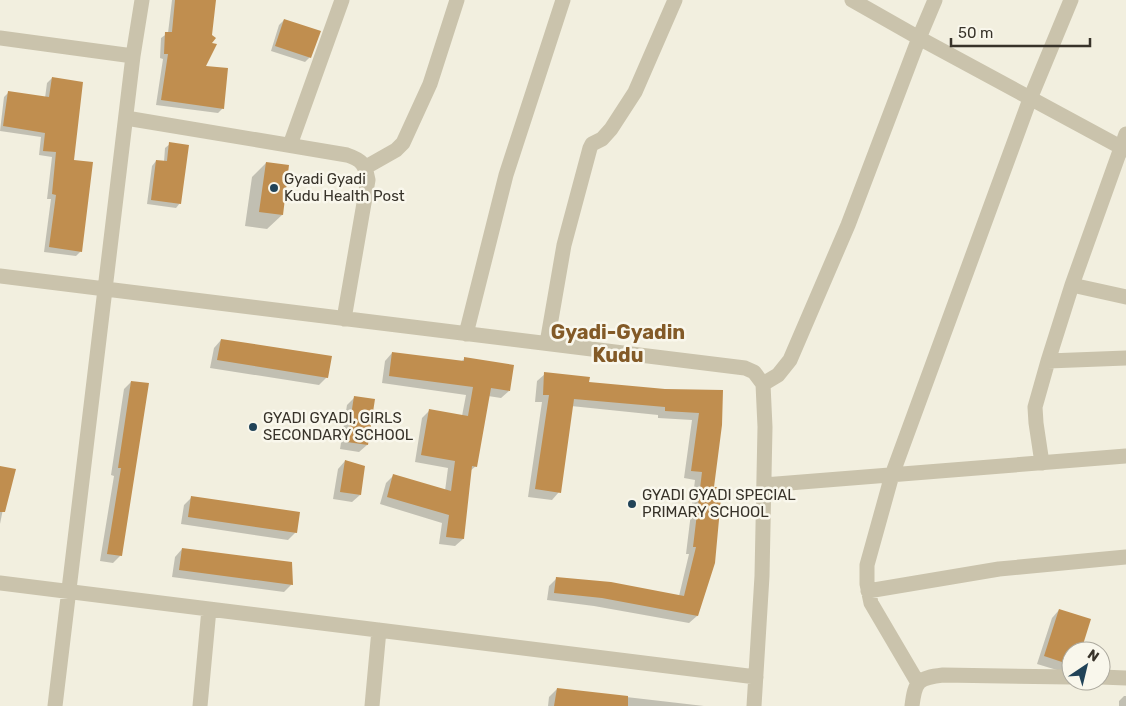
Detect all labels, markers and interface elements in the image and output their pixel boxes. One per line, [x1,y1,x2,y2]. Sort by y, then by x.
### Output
scale bar [951,15,1090,47]
text: 50 m [958,24,993,42]
place label: Gyadi Gyadi Kudu Health Post [284,170,405,205]
marker: Gyadi Gyadi Kudu Health Post [268,182,280,194]
district label: Gyadi-Gyadin Kudu [551,320,685,367]
place label: GYADI GYADI, GIRLS SECONDARY SCHOOL [263,409,414,444]
marker: GYADI GYADI, GIRLS SECONDARY SCHOOL [247,421,259,433]
place label: GYADI GYADI SPECIAL PRIMARY SCHOOL [642,486,796,521]
marker: GYADI GYADI SPECIAL PRIMARY SCHOOL [626,498,638,510]
north arrow [1061,641,1111,691]
text: N [1084,646,1102,666]

